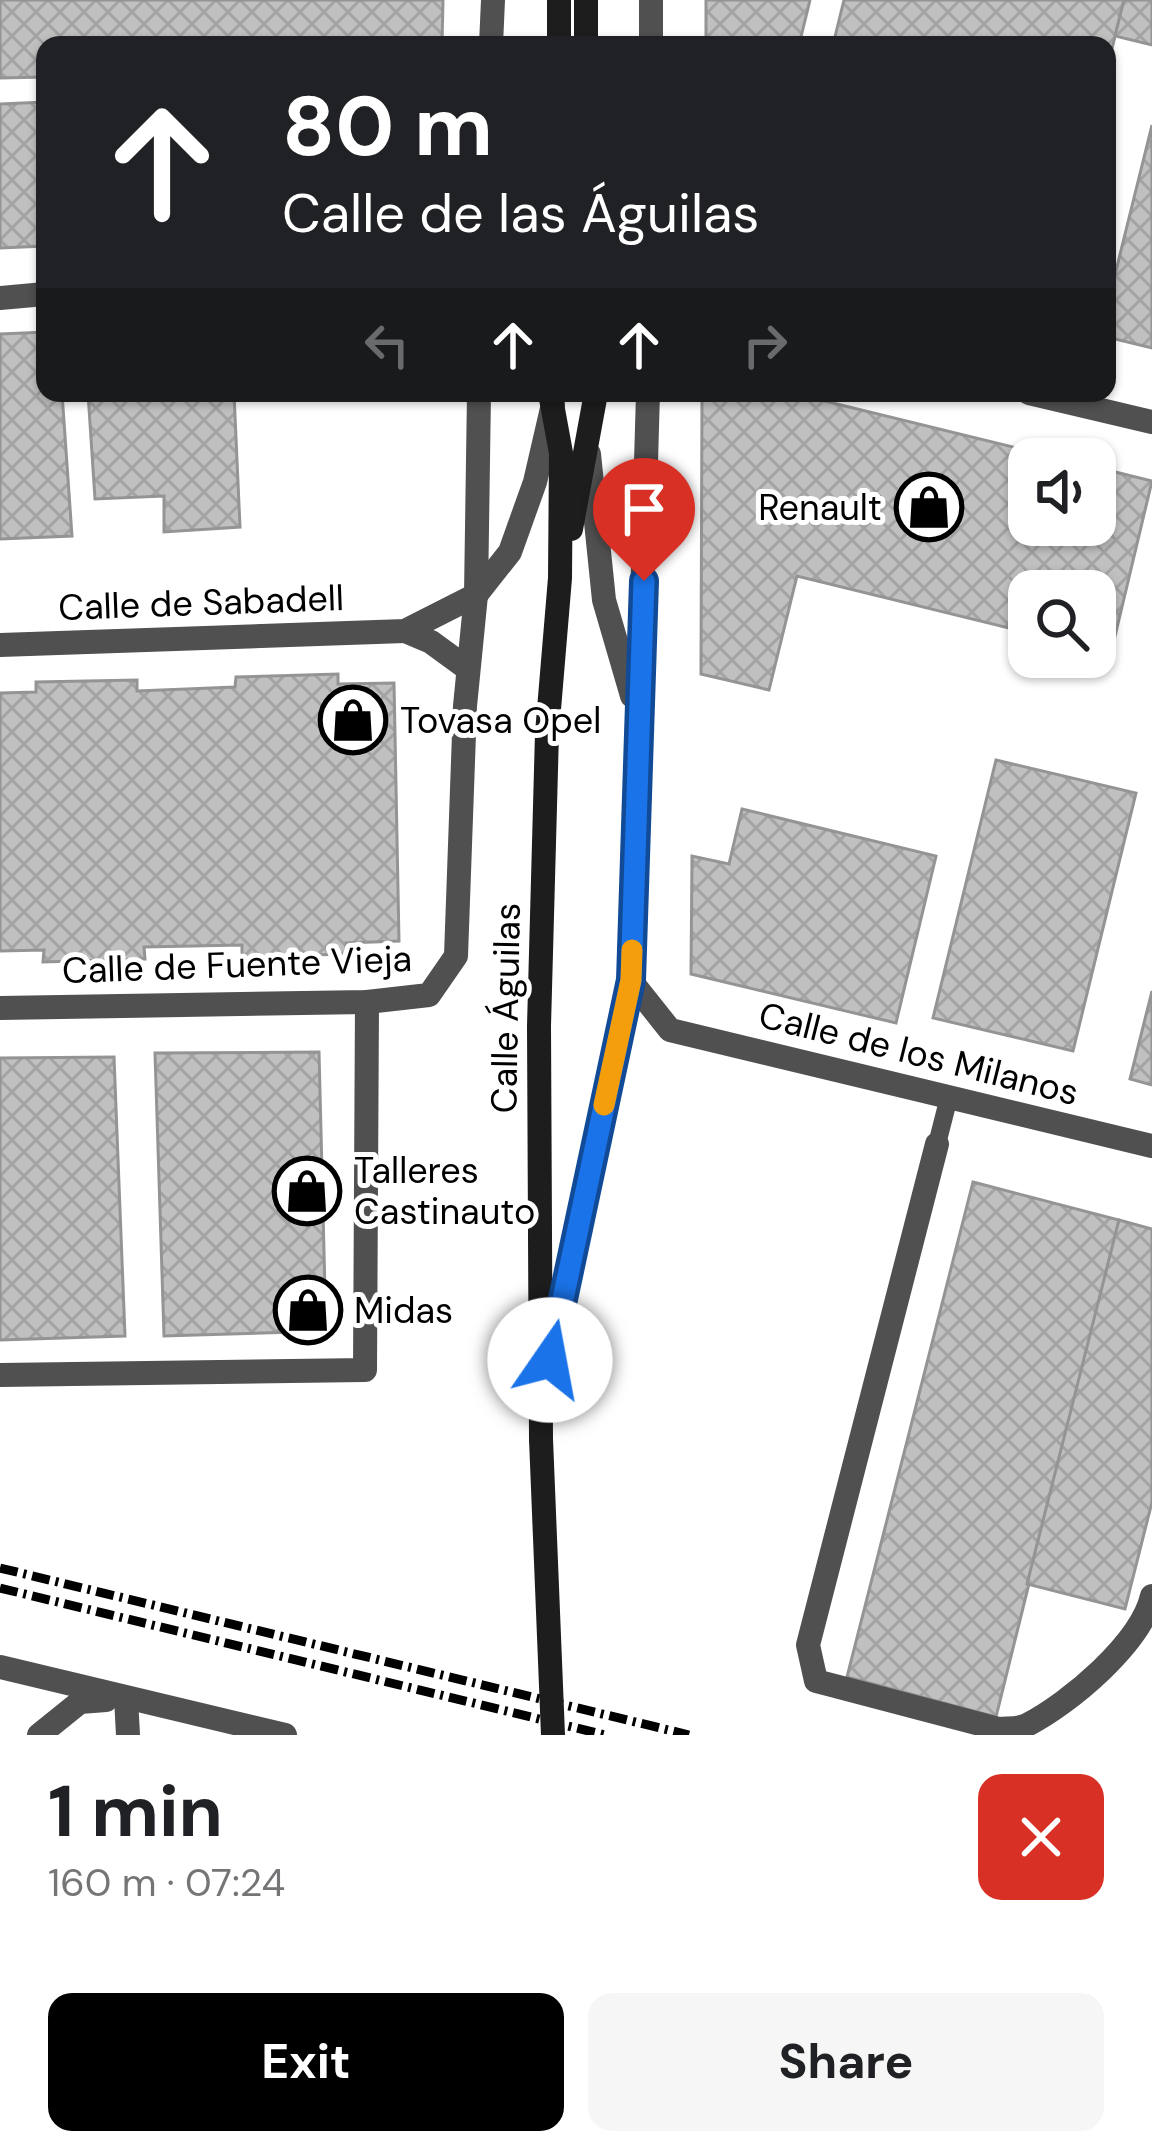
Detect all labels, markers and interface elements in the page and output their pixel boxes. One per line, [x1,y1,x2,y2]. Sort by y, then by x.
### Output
text: 80 m [282,72,493,181]
icon: ahead [84,84,240,240]
text: Calle de las Águilas [282,178,759,249]
icon: left [354,312,420,378]
icon: ahead [480,312,546,378]
icon: ahead [606,312,672,378]
icon: right [732,312,798,378]
map controls [1008,438,1116,678]
button: sound [1008,438,1116,546]
pin [593,458,695,581]
shop icon: Renault [894,472,964,542]
icon: arrive [611,476,677,542]
place label: Renault [758,484,882,531]
button: search [1008,570,1116,678]
street label: Calle de Sabadell [57,574,345,631]
shop icon: Tovasa Opel [318,685,388,755]
place label: Tovasa Opel [400,697,601,744]
street label: Calle Águilas [480,902,531,1114]
street label: Calle de Fuente Vieja [61,935,413,994]
street label: Calle de los Milanos [754,991,1084,1116]
place label: Talleres Castinauto [354,1147,535,1235]
shop icon: Talleres Castinauto [272,1156,342,1226]
shop icon: Midas [273,1275,343,1345]
place label: Midas [354,1287,453,1334]
position arrow [487,1297,613,1423]
text: 1 min [48,1765,223,1858]
button: close [978,1774,1104,1900]
text: 160 m · 07:24 [48,1857,285,1908]
button: Exit [48,1993,564,2131]
button: Share [588,1993,1104,2131]

